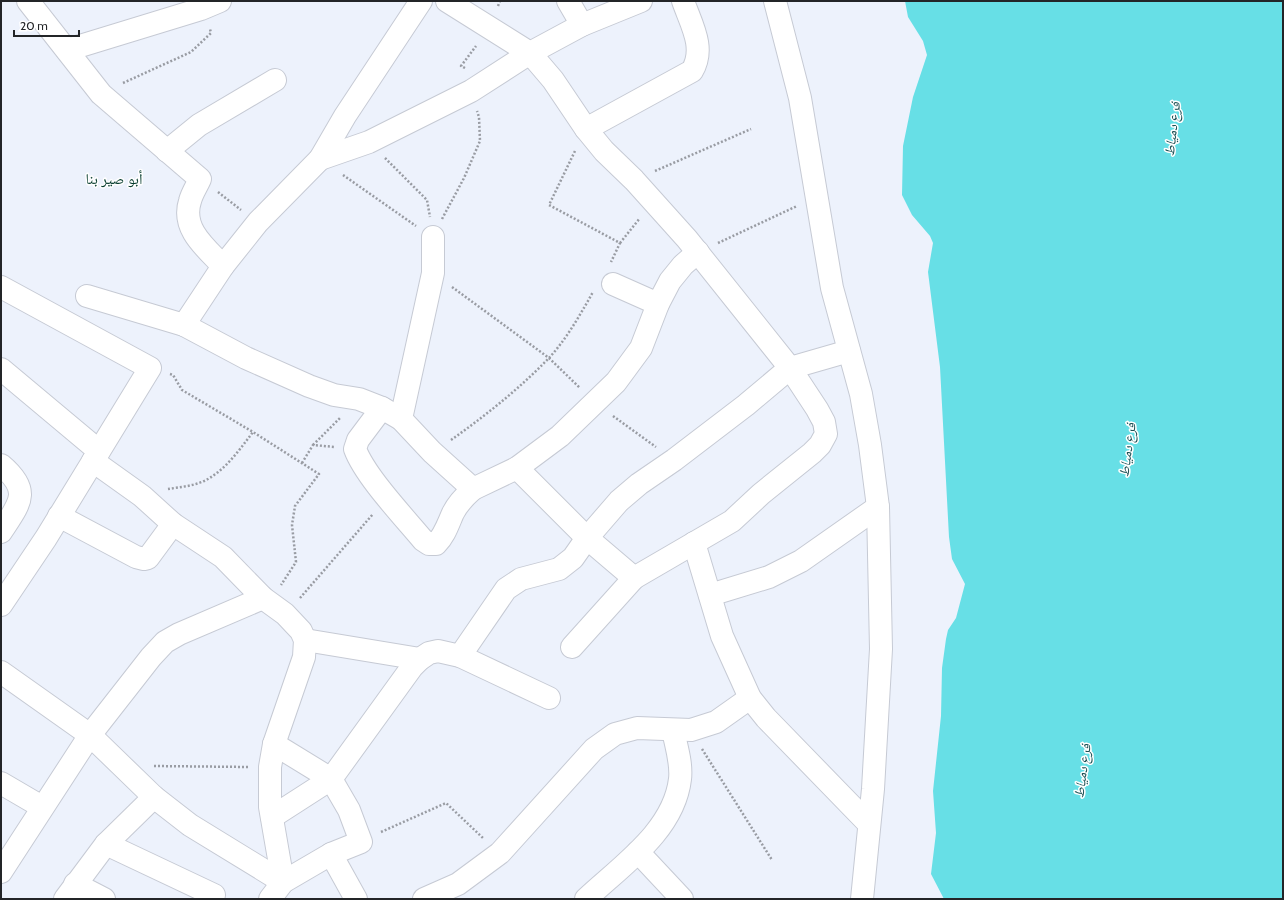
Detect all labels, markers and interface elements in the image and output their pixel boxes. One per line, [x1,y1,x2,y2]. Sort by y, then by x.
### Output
scale bar [14,12,79,38]
text: 20 m [20,18,48,33]
water label: فرع دمياط [1160,100,1184,157]
district label: أبو صير بنا [85,170,143,188]
water label: فرع دمياط [1114,421,1140,478]
water label: فرع دمياط [1069,742,1095,799]

